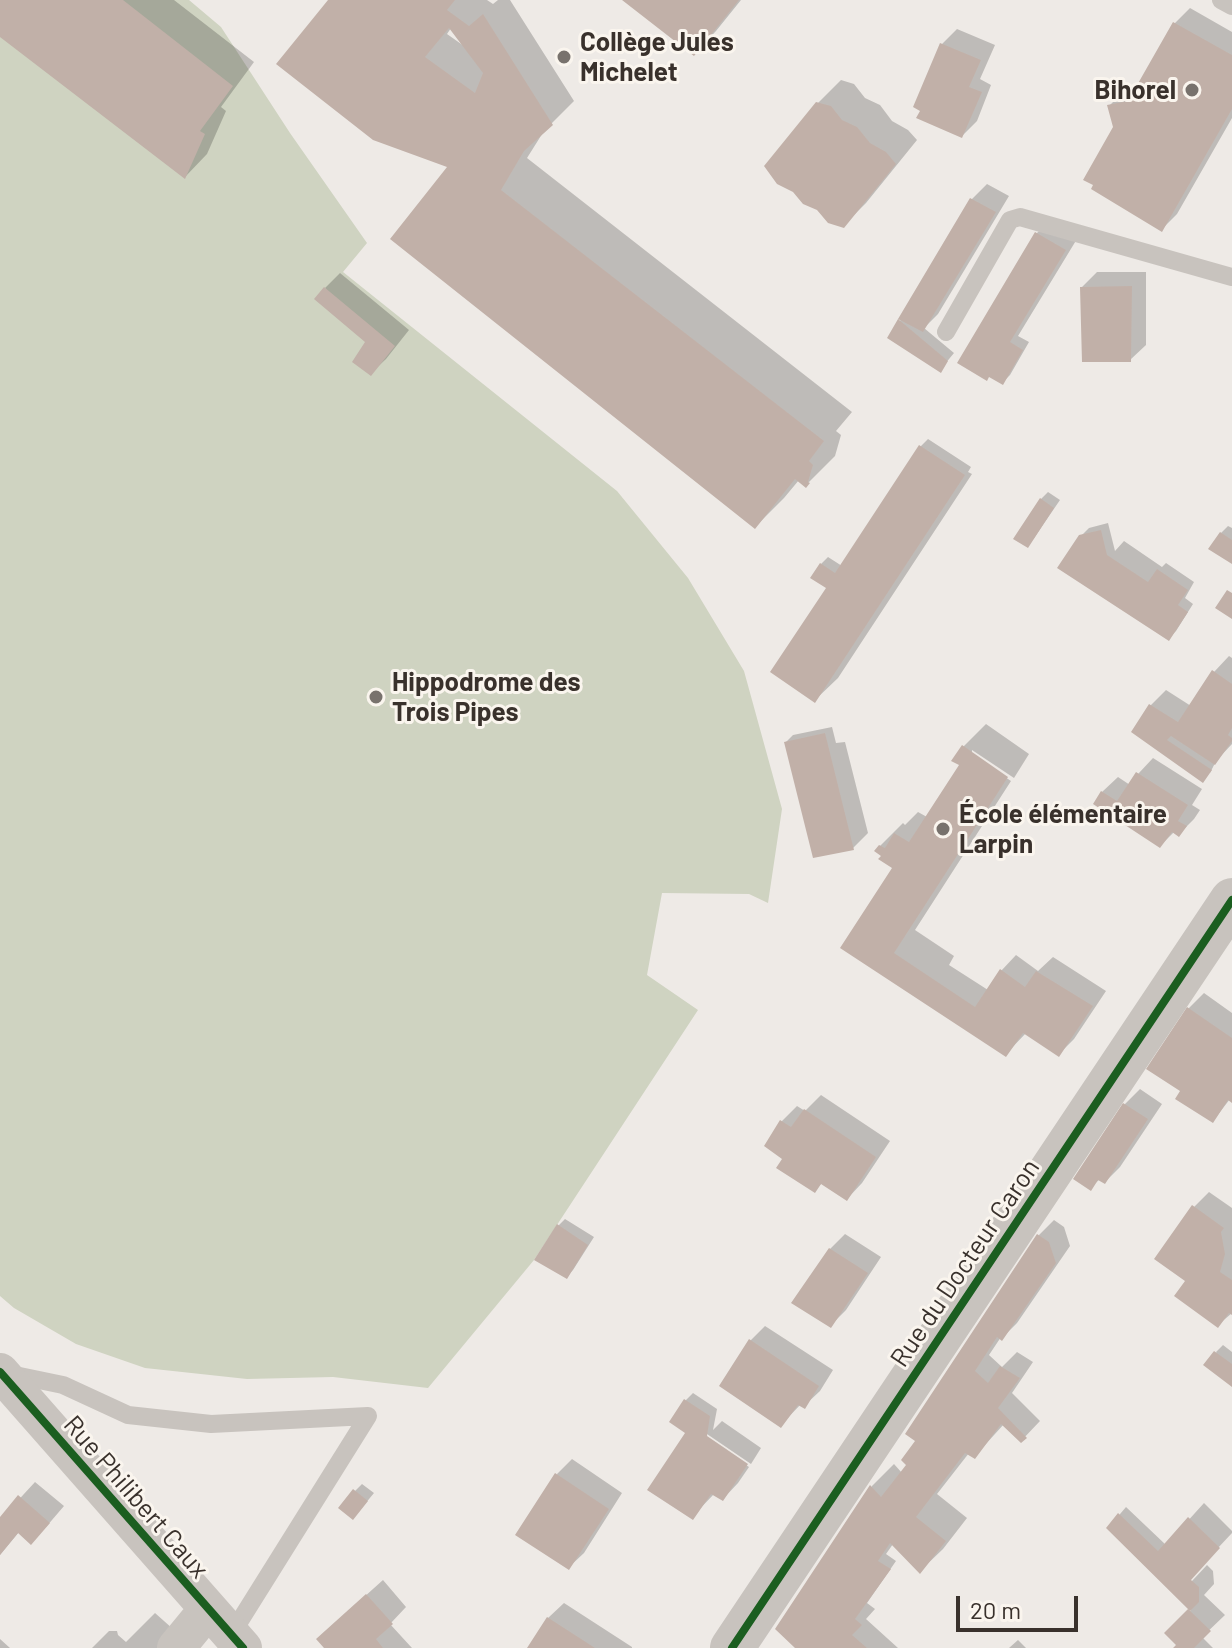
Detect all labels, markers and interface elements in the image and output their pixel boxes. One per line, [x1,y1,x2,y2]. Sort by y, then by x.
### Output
place label: Collège Jules Michelet [580,26,734,88]
marker: Collège Jules Michelet [555,48,573,66]
place label: Bihorel [1094,74,1176,106]
marker: Bihorel [1183,81,1201,99]
place label: Hippodrome des Trois Pipes [392,666,581,728]
marker: Hippodrome des Trois Pipes [367,688,385,706]
place label: École élémentaire Larpin [959,798,1167,860]
marker: École élémentaire Larpin [934,820,952,838]
street label: Rue du Docteur Caron [884,1153,1046,1373]
street label: Rue Philibert Caux [57,1409,215,1585]
scale bar [960,1580,1082,1630]
text: 20 m [970,1595,1021,1624]

